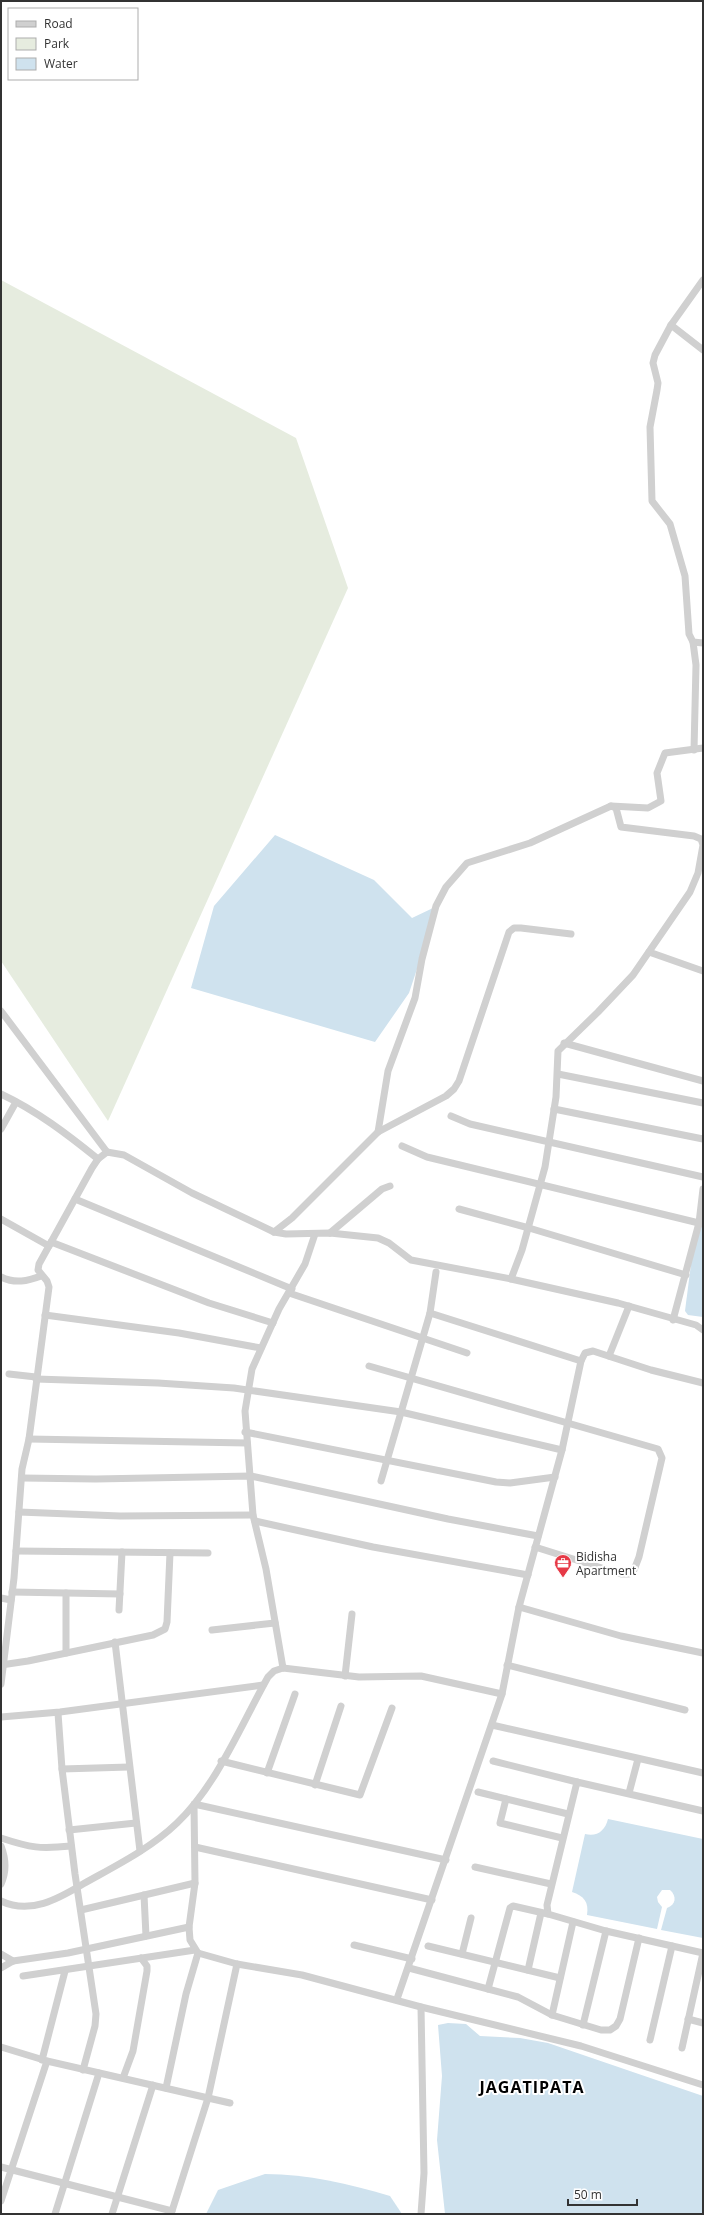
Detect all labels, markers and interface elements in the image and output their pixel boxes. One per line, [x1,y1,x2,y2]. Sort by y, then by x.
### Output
legend [8,8,138,80]
text: Road [44,15,73,32]
text: Park [44,35,70,52]
text: Water [44,55,78,72]
place label: Bidisha Apartment [576,1548,636,1579]
office icon: Bidisha Apartment [553,1553,573,1578]
district label: JAGATIPATA [478,2076,584,2098]
scale bar [568,2181,637,2207]
text: 50 m [574,2186,602,2203]

